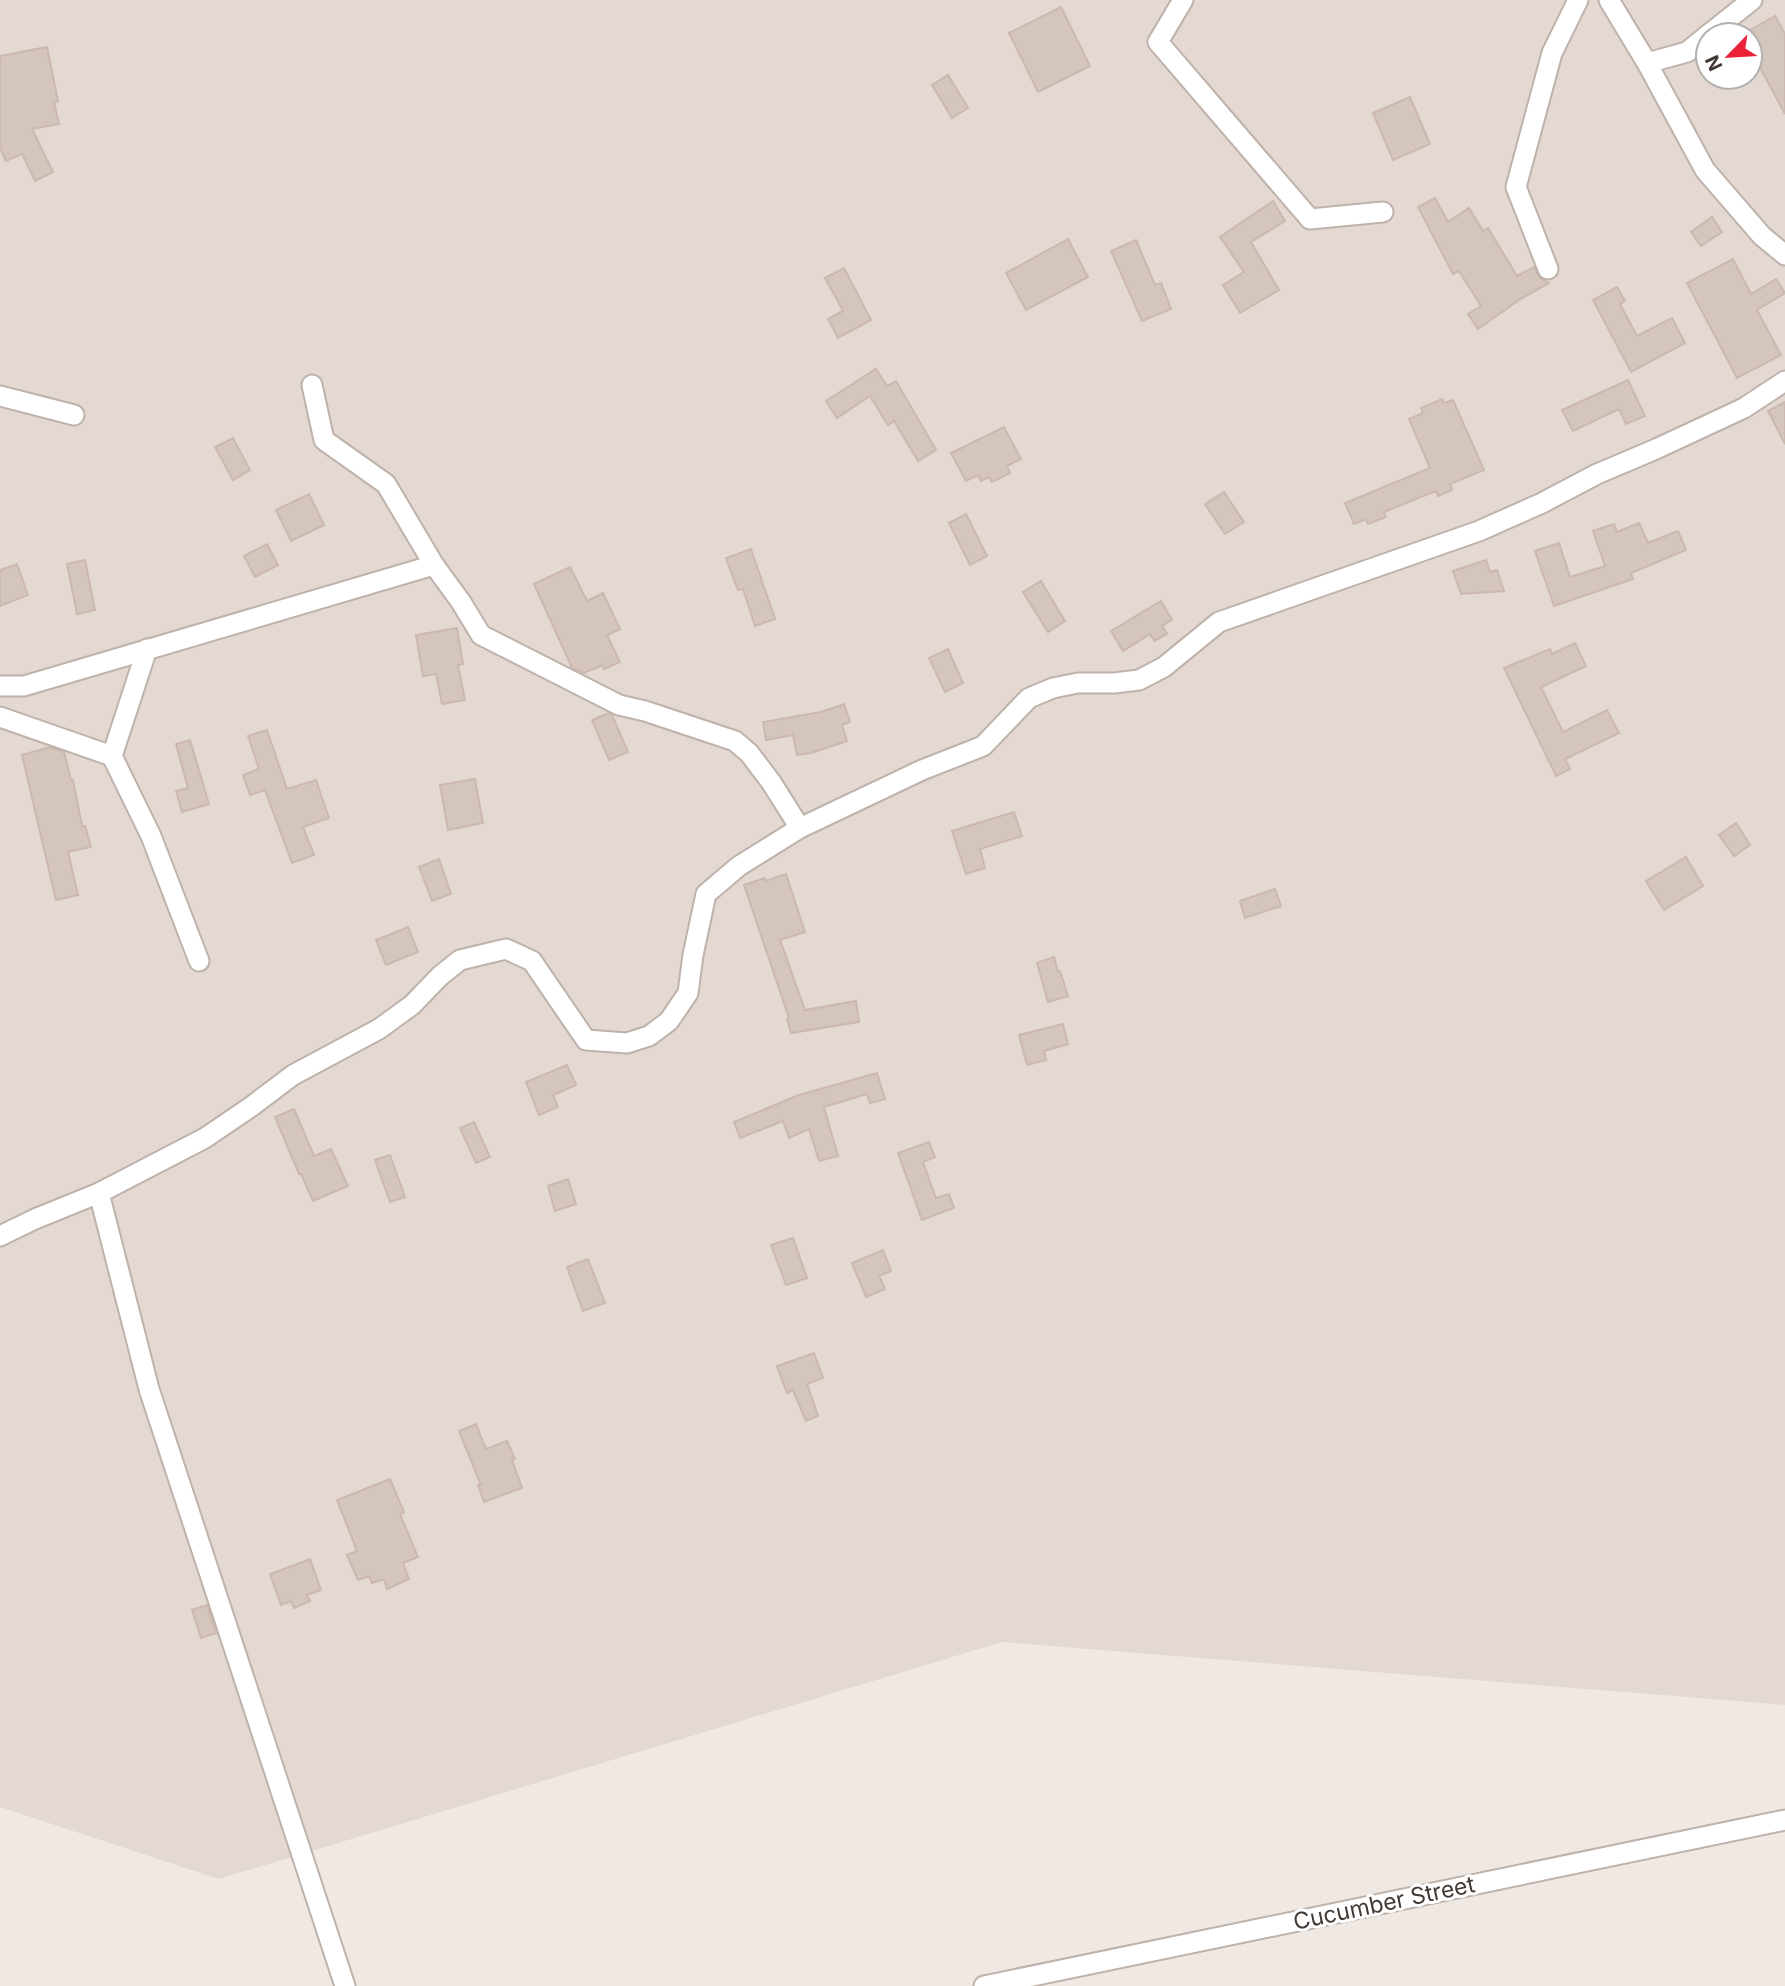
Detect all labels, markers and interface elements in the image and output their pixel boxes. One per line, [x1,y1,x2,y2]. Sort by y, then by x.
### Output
north arrow [1694,21,1764,91]
text: N [1701,52,1728,74]
street label: Cucumber Street [1291,1870,1478,1936]

